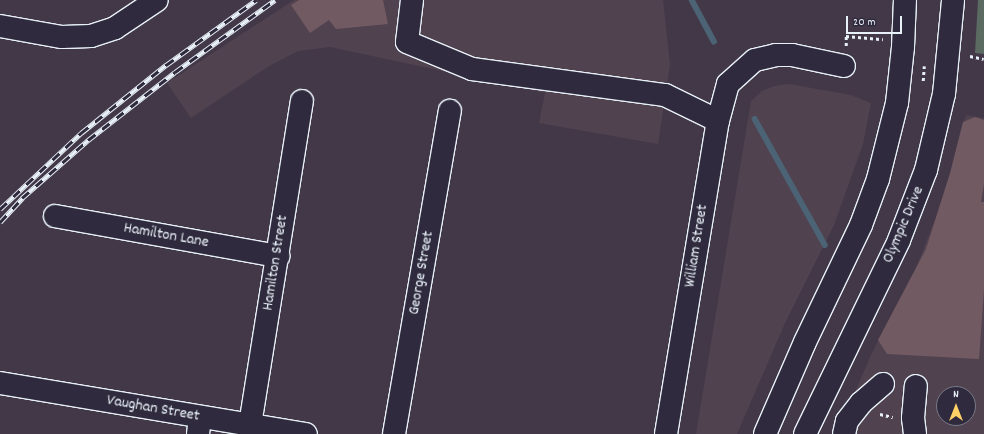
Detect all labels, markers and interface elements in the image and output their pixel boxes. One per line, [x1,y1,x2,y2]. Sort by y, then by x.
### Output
scale bar [848,8,904,34]
text: 20 m [853,14,876,31]
street label: Olympic Drive [879,184,929,266]
street label: William Street [681,203,713,289]
street label: Hamilton Street [259,214,293,312]
street label: Hamilton Lane [122,219,210,253]
street label: George Street [405,230,439,316]
north arrow [936,386,976,426]
text: N [953,387,959,403]
street label: Vaughan Street [105,391,201,427]

